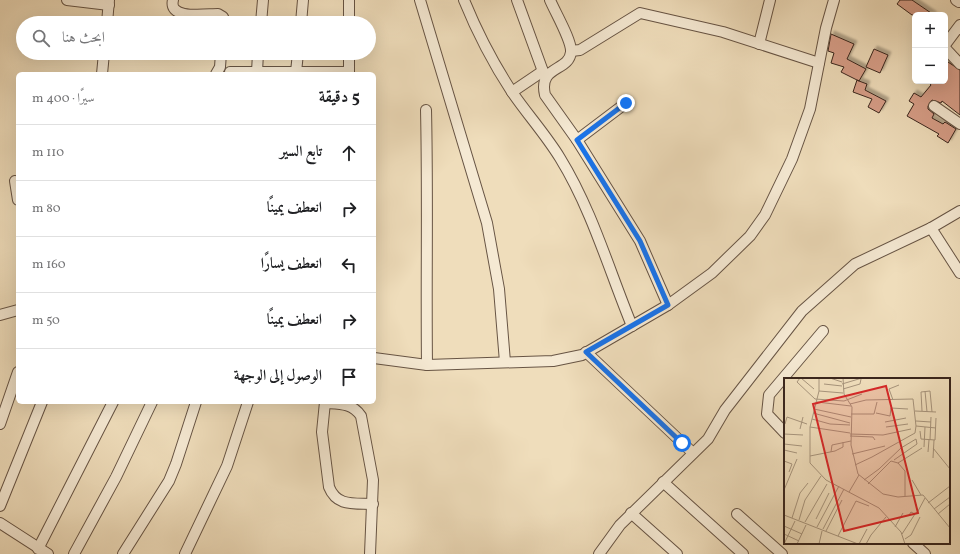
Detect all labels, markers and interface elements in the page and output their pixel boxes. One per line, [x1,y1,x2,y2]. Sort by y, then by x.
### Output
map controls [912,12,948,84]
button: + [912,12,948,48]
search box [16,16,376,60]
icon: search [30,27,52,49]
text: ابحث هنا [62,28,105,49]
button: − [912,48,948,84]
text: 5 دقيقة [319,86,360,109]
text: سيرًا · 400 m [32,90,95,108]
route end [617,94,635,112]
text: تابع السير [280,142,322,163]
icon: ahead [338,142,360,164]
text: 110 m [32,144,64,162]
text: انعطف يمينًا [267,198,322,219]
icon: right [338,198,360,220]
text: 80 m [32,200,61,218]
text: انعطف يسارًا [261,254,322,275]
icon: left [338,254,360,276]
text: 160 m [32,256,66,274]
text: انعطف يمينًا [267,310,322,331]
icon: right [338,310,360,332]
text: 50 m [32,312,60,330]
text: الوصول إلى الوجهة [234,366,322,387]
icon: arrive [338,366,360,388]
inset map [784,378,950,544]
route start [673,434,691,452]

